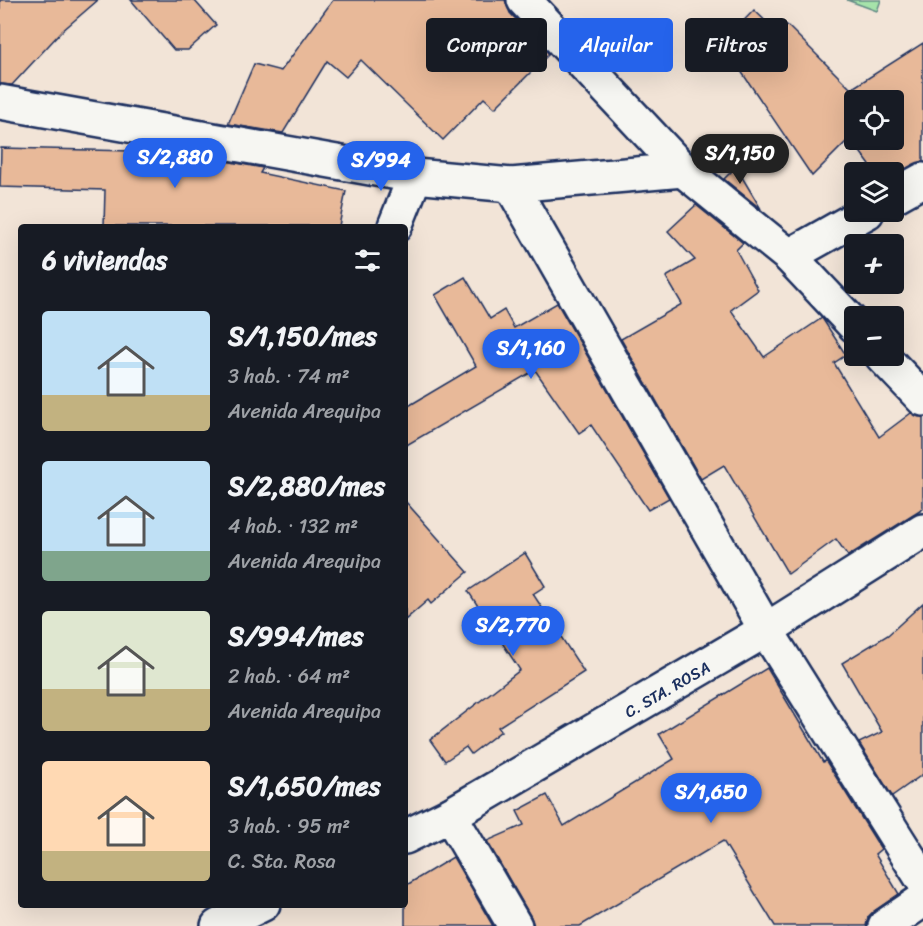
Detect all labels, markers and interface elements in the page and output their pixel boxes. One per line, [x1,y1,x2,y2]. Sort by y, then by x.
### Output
chip: Comprar [426,18,547,72]
chip: Alquilar [559,18,673,72]
chip: Filtros [685,18,788,72]
map controls [844,90,904,366]
button: locate [844,90,904,150]
pin: S/1,150 [685,134,795,185]
text: S/1,150 [705,136,775,171]
pin: S/2,880 [120,138,230,189]
text: S/2,880 [137,140,213,175]
pin: S/994 [339,141,423,192]
text: S/994 [351,143,411,178]
button: layers [844,162,904,222]
button: + [844,234,904,294]
text: 6 viviendas [42,237,167,283]
icon: filters [351,244,384,277]
button: − [844,306,904,366]
text: S/1,150/mes [228,313,377,359]
pin: S/1,160 [476,329,586,380]
text: S/1,160 [496,331,566,366]
icon: home [90,335,162,407]
text: 3 hab. · 74 m² [228,359,350,394]
text: Avenida Arequipa [228,394,381,429]
text: S/2,880/mes [228,463,385,509]
icon: home [90,485,162,557]
text: 4 hab. · 132 m² [228,509,358,544]
text: Avenida Arequipa [228,544,381,579]
pin: S/2,770 [458,606,568,657]
text: S/2,770 [476,608,550,643]
text: S/994/mes [228,613,364,659]
icon: home [90,635,162,707]
street label: C. STA. ROSA [619,653,716,726]
text: 2 hab. · 64 m² [228,659,350,694]
text: Avenida Arequipa [228,694,381,729]
text: S/1,650/mes [228,763,381,809]
pin: S/1,650 [656,773,766,824]
text: S/1,650 [675,775,747,810]
icon: home [90,785,162,857]
text: 3 hab. · 95 m² [228,809,350,844]
text: C. Sta. Rosa [228,844,336,879]

